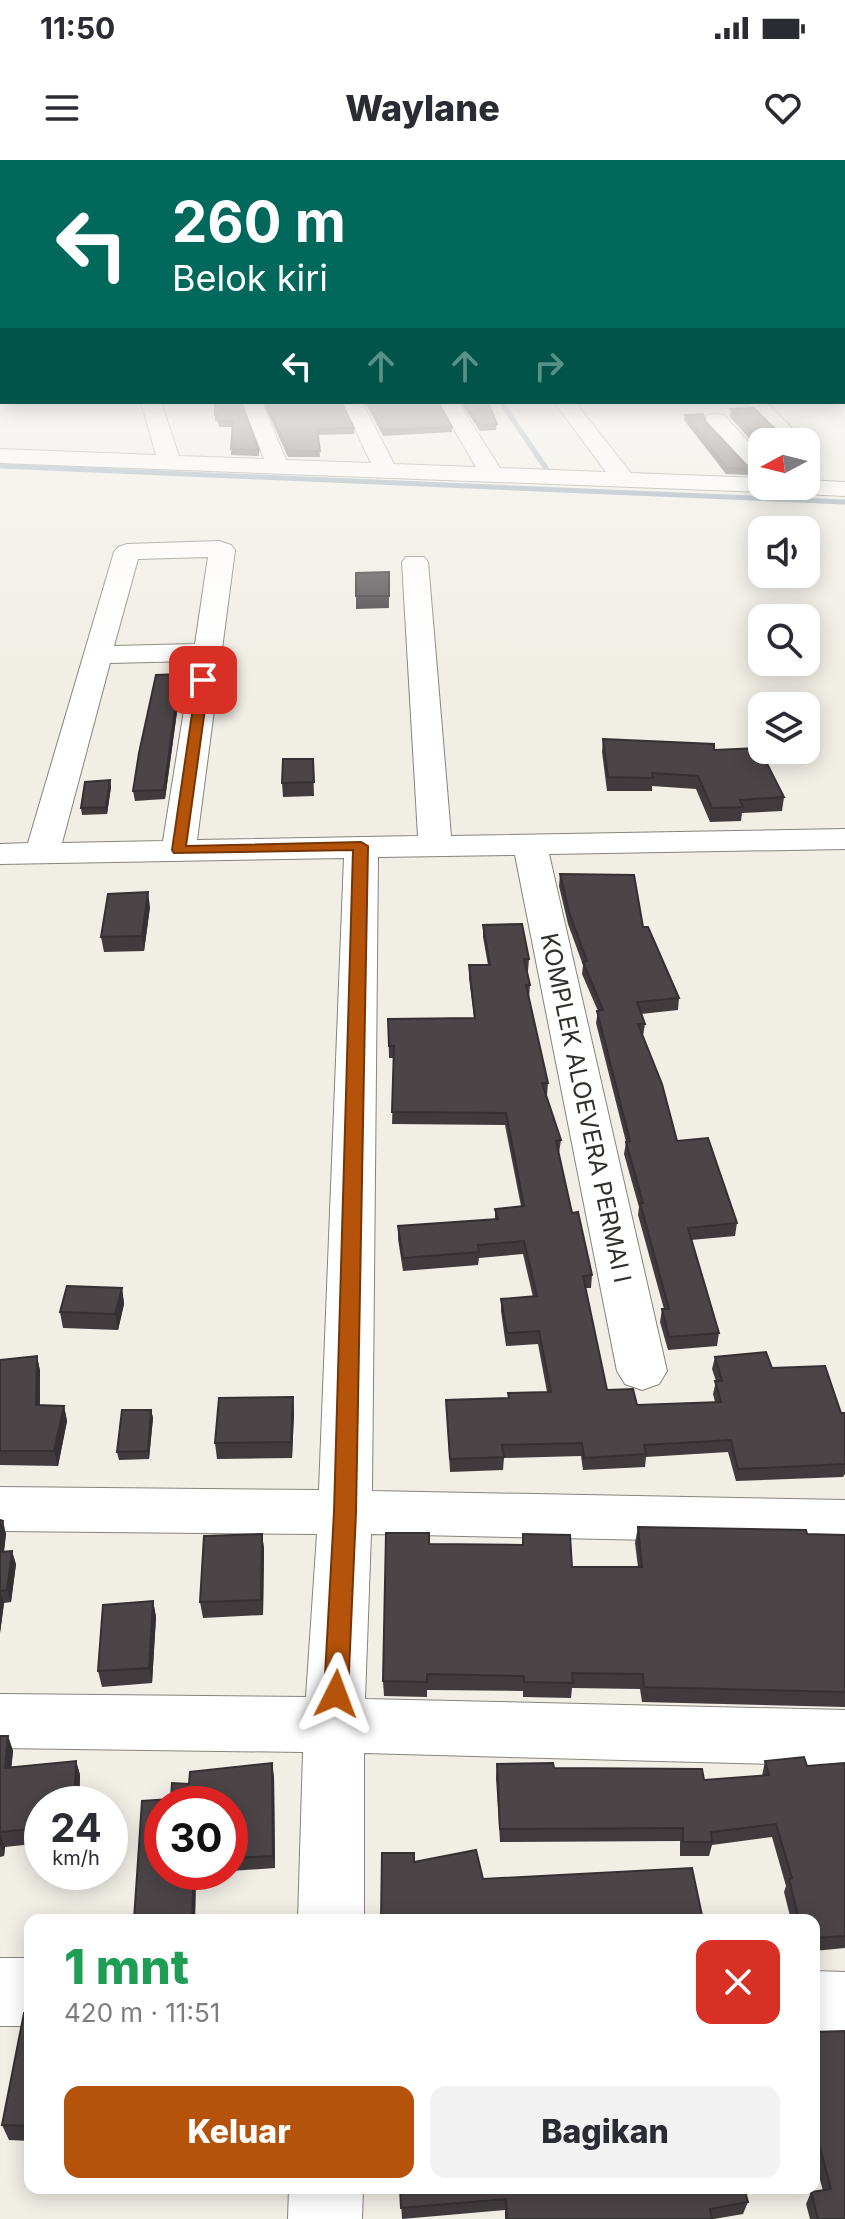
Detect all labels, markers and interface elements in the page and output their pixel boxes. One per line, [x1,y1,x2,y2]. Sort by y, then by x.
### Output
text: 11:50 [40,10,115,46]
icon: menu [40,86,84,130]
text: Waylane [345,86,500,130]
icon: heart [761,86,805,130]
text: 260 m [172,188,346,256]
icon: left [40,192,144,296]
text: Belok kiri [172,256,328,300]
icon: left [275,344,319,388]
icon: ahead [359,344,403,388]
icon: ahead [443,344,487,388]
icon: right [527,344,571,388]
north arrow [748,428,820,500]
map controls [748,428,820,764]
button: sound [748,516,820,588]
button: search [748,604,820,676]
pin [169,646,237,714]
icon: arrive [181,658,225,702]
button: layers [748,692,820,764]
street label: KOMPLEK ALOEVERA PERMAI I [535,931,637,1285]
position arrow [294,1652,378,1736]
speed limit sign: 30 [144,1786,248,1890]
text: 24 [50,1803,102,1852]
text: km/h [52,1846,100,1870]
text: 1 mnt [64,1937,189,1996]
button: close [696,1940,780,2024]
text: 420 m · 11:51 [64,1997,220,2028]
button: Keluar [64,2086,414,2178]
button: Bagikan [430,2086,780,2178]

